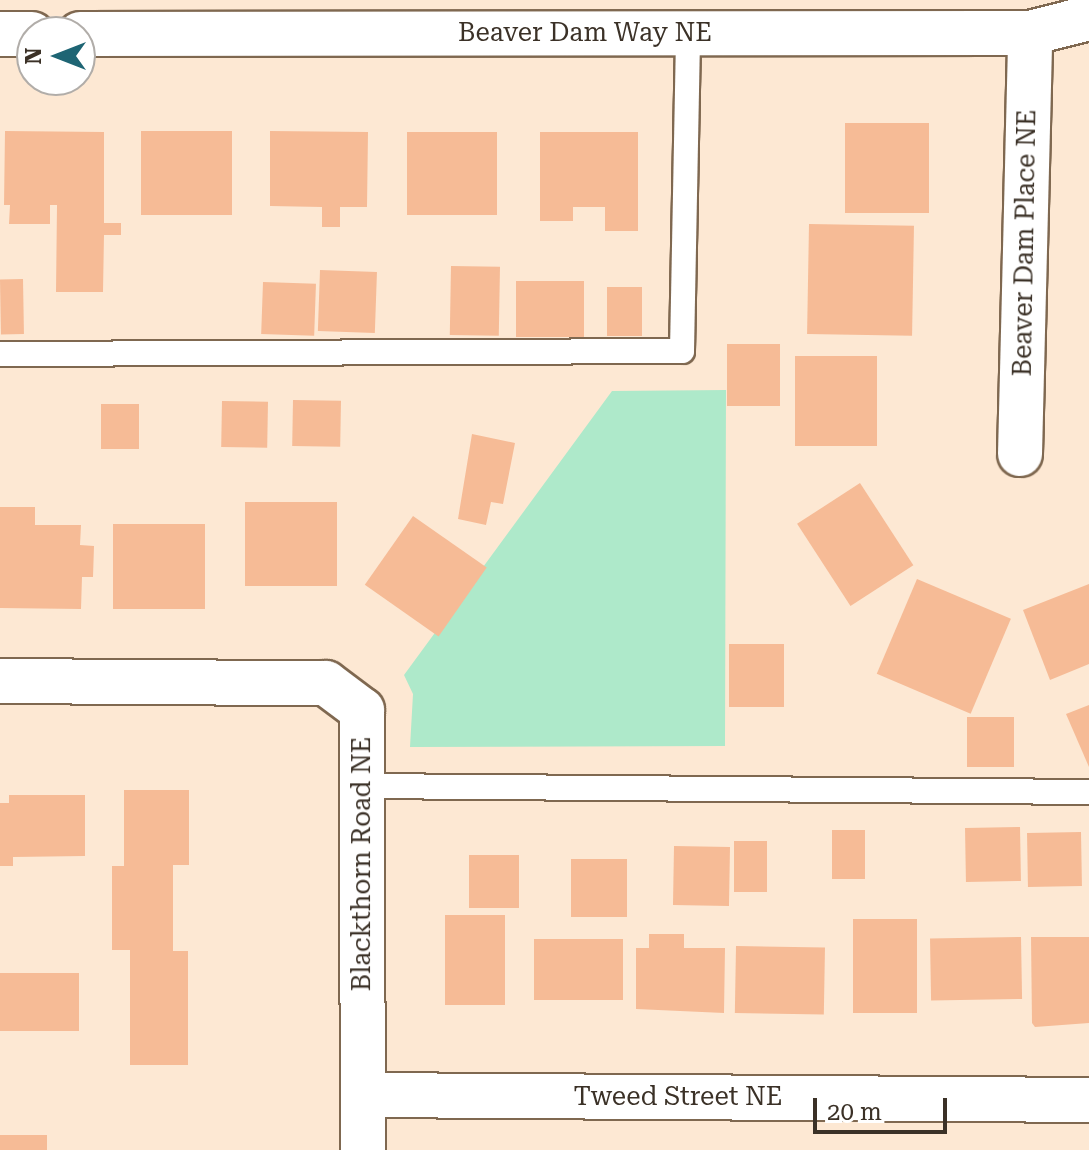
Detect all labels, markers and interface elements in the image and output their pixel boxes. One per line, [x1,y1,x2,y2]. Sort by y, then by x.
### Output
north arrow [16,16,96,96]
street label: Beaver Dam Way NE [458,17,712,49]
text: N [21,48,46,64]
street label: Beaver Dam Place NE [1007,109,1043,377]
street label: Blackthorn Road NE [346,737,378,991]
street label: Tweed Street NE [573,1081,783,1113]
scale bar [817,1082,951,1132]
text: 20 m [827,1098,882,1126]

